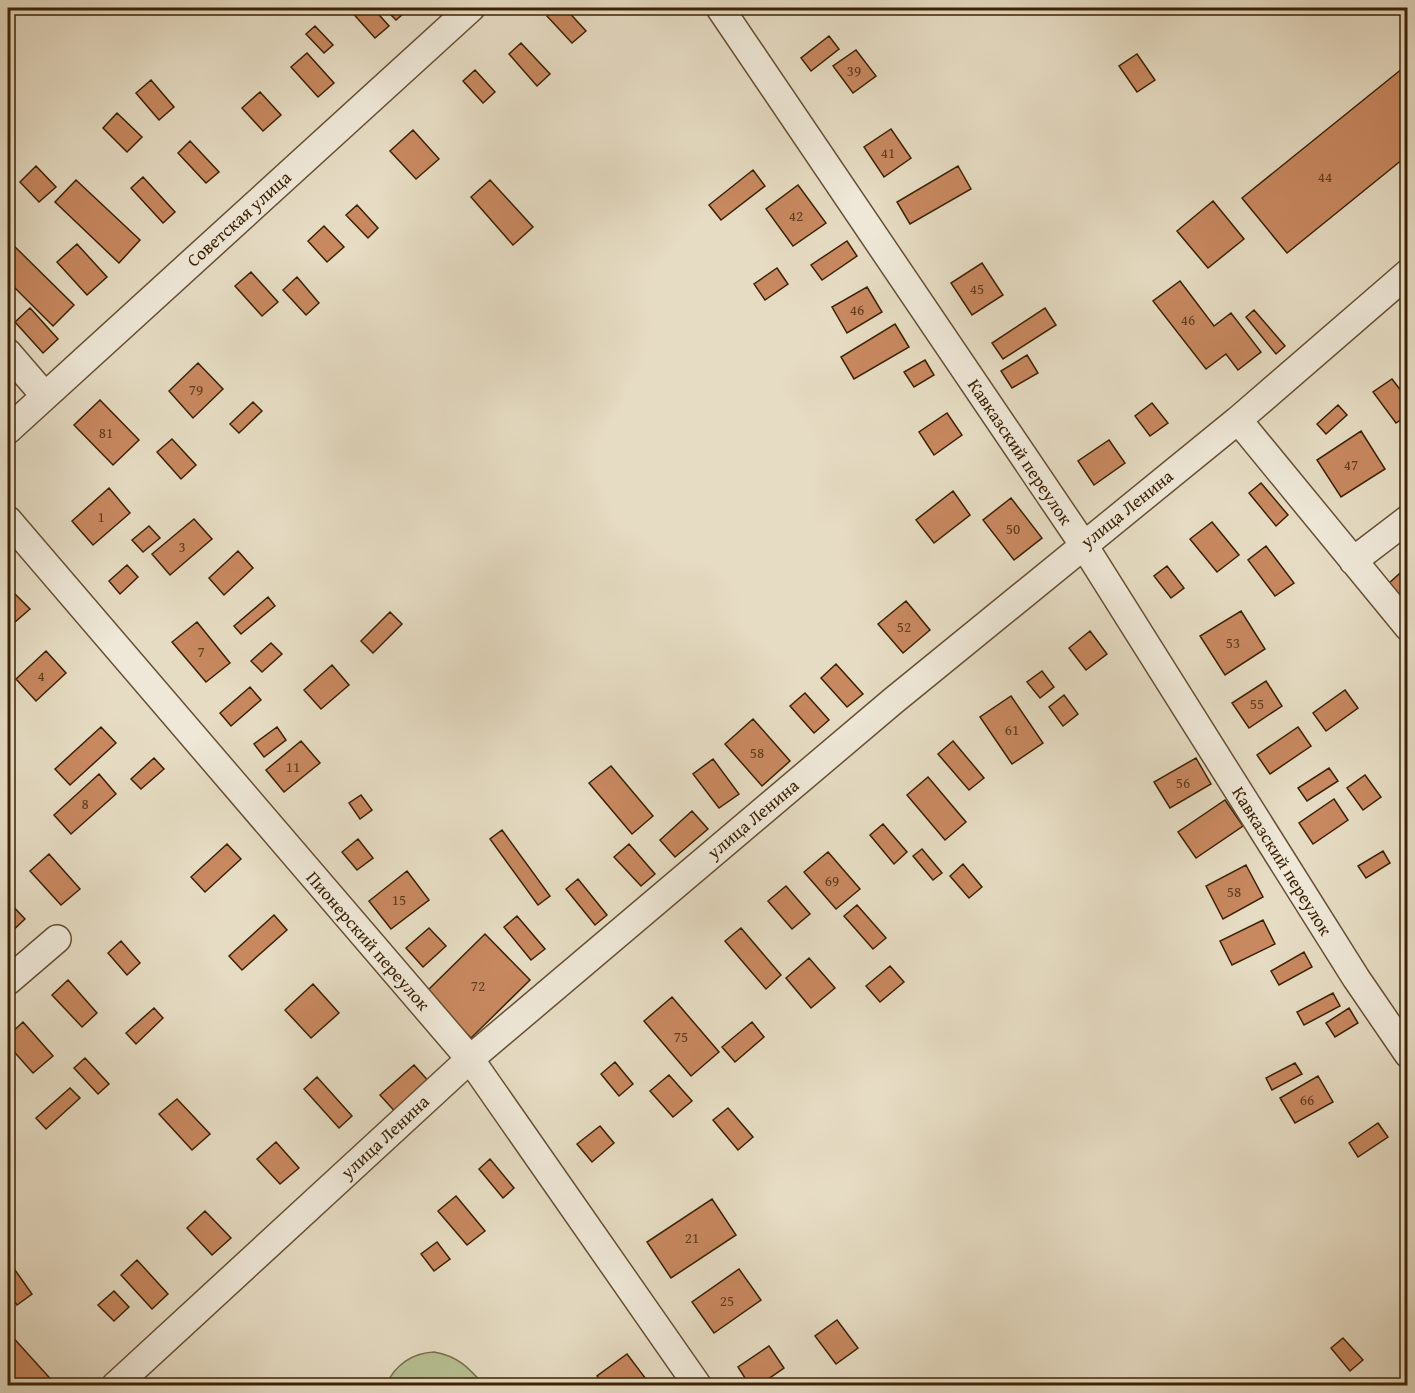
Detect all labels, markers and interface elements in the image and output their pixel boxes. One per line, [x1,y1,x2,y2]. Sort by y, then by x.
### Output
house number: 39 [847,60,861,81]
house number: 41 [881,142,895,163]
street label: Советская улица [180,164,297,273]
house number: 44 [1318,166,1332,187]
house number: 42 [789,205,803,226]
house number: 45 [970,278,984,299]
house number: 46 [850,299,864,320]
house number: 46 [1181,309,1195,330]
street label: Кавказский переулок [961,373,1080,531]
house number: 79 [189,379,203,400]
house number: 81 [99,422,113,443]
house number: 47 [1344,454,1358,475]
street label: улица Ленина [1074,462,1179,555]
house number: 1 [97,506,105,527]
house number: 50 [1006,518,1020,539]
house number: 3 [178,536,186,557]
house number: 52 [897,616,911,637]
house number: 53 [1226,632,1240,653]
house number: 7 [197,641,205,662]
house number: 4 [37,665,45,686]
house number: 55 [1250,693,1264,714]
house number: 61 [1005,719,1019,740]
house number: 58 [750,742,764,763]
house number: 11 [286,756,300,777]
street label: улица Ленина [700,772,805,866]
house number: 56 [1176,772,1190,793]
street label: Кавказский переулок [1226,781,1340,941]
house number: 8 [81,793,89,814]
street label: Пионерский переулок [300,865,437,1017]
house number: 69 [825,870,839,891]
house number: 58 [1227,881,1241,902]
house number: 15 [392,889,406,910]
house number: 72 [471,975,485,996]
house number: 75 [674,1026,688,1047]
street label: улица Ленина [334,1088,435,1186]
house number: 66 [1300,1089,1314,1110]
house number: 21 [685,1227,699,1248]
house number: 25 [720,1290,734,1311]

